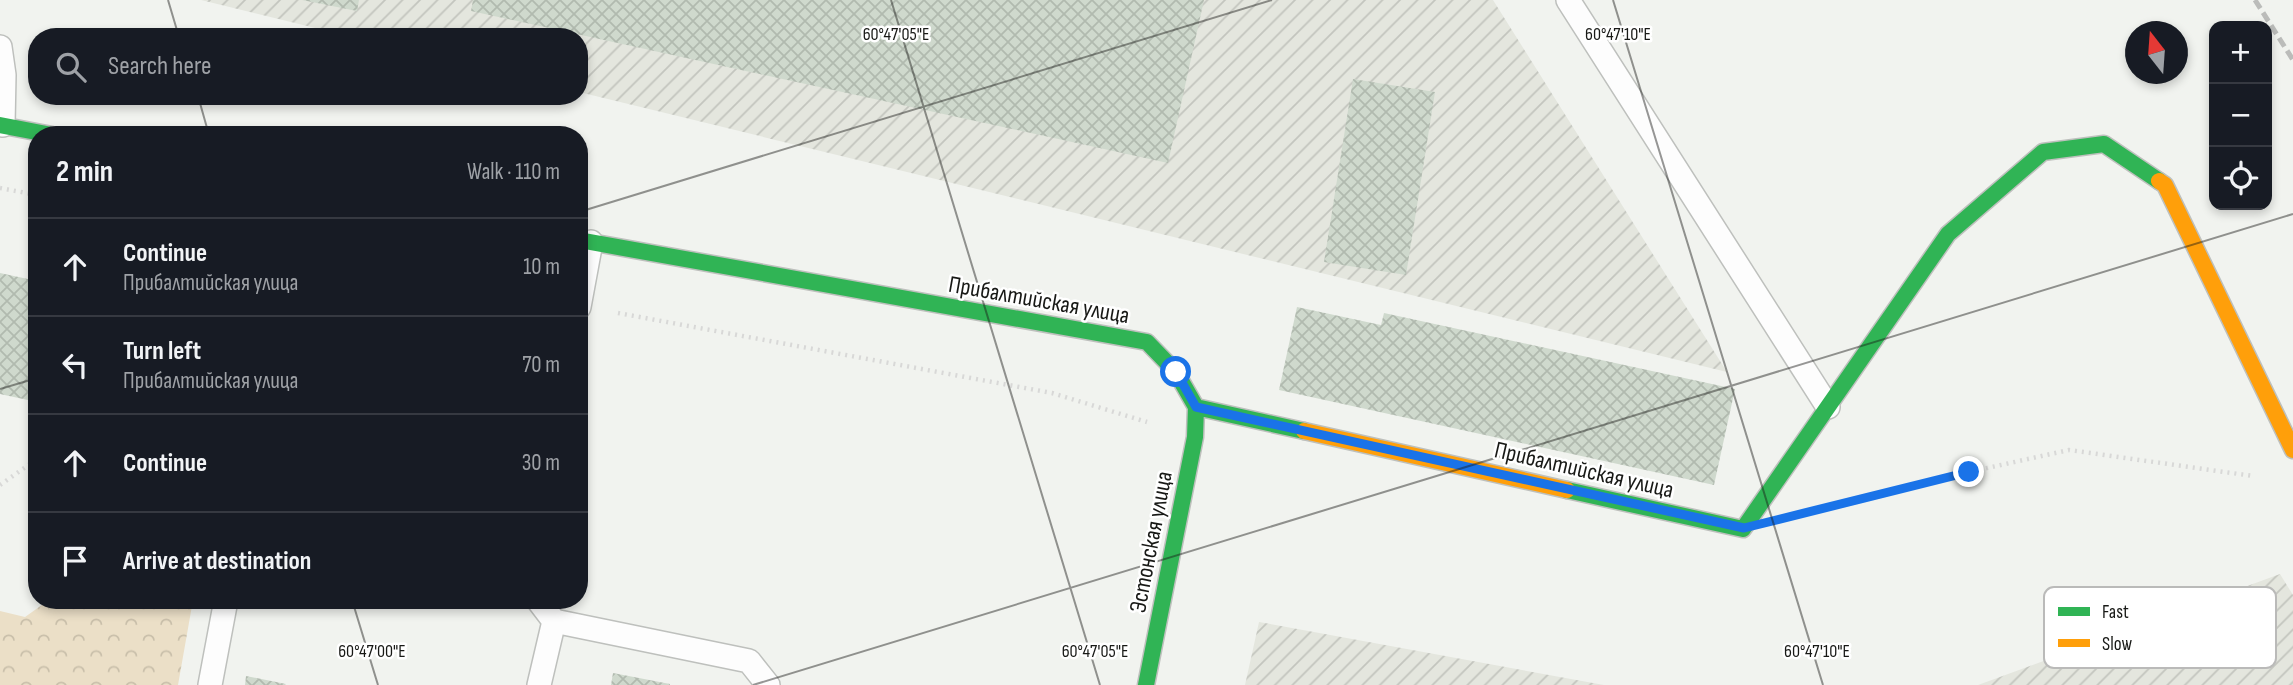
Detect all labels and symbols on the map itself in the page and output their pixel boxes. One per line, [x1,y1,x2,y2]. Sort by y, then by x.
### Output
north arrow [2125,21,2188,84]
text: 60°47'05"E [863,24,929,45]
text: 60°47'10"E [1585,24,1651,45]
street label: Прибалтийская улица [946,270,1132,330]
route start [1160,356,1191,387]
street label: Прибалтийская улица [1492,435,1676,505]
route end [1953,456,1984,487]
street label: Эстонская улица [1123,469,1179,615]
legend [2044,587,2276,668]
text: Fast [2102,601,2129,624]
text: Slow [2102,633,2132,656]
text: 60°47'00"E [338,641,406,662]
text: 60°47'05"E [1062,641,1128,662]
text: 60°47'10"E [1784,641,1850,662]

